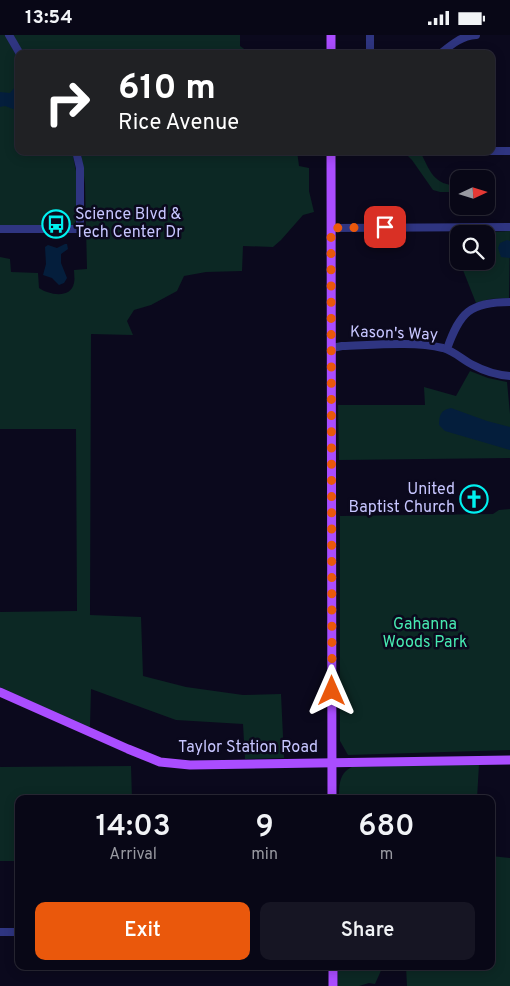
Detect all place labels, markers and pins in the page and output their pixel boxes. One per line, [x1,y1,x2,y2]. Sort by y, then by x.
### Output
place label: Science Blvd & Tech Center Dr [75,205,182,243]
pin [364,206,406,248]
bus stop icon: Science Blvd & Tech Center Dr [41,209,71,239]
place label: United Baptist Church [349,480,455,518]
church icon: United Baptist Church [459,484,489,514]

